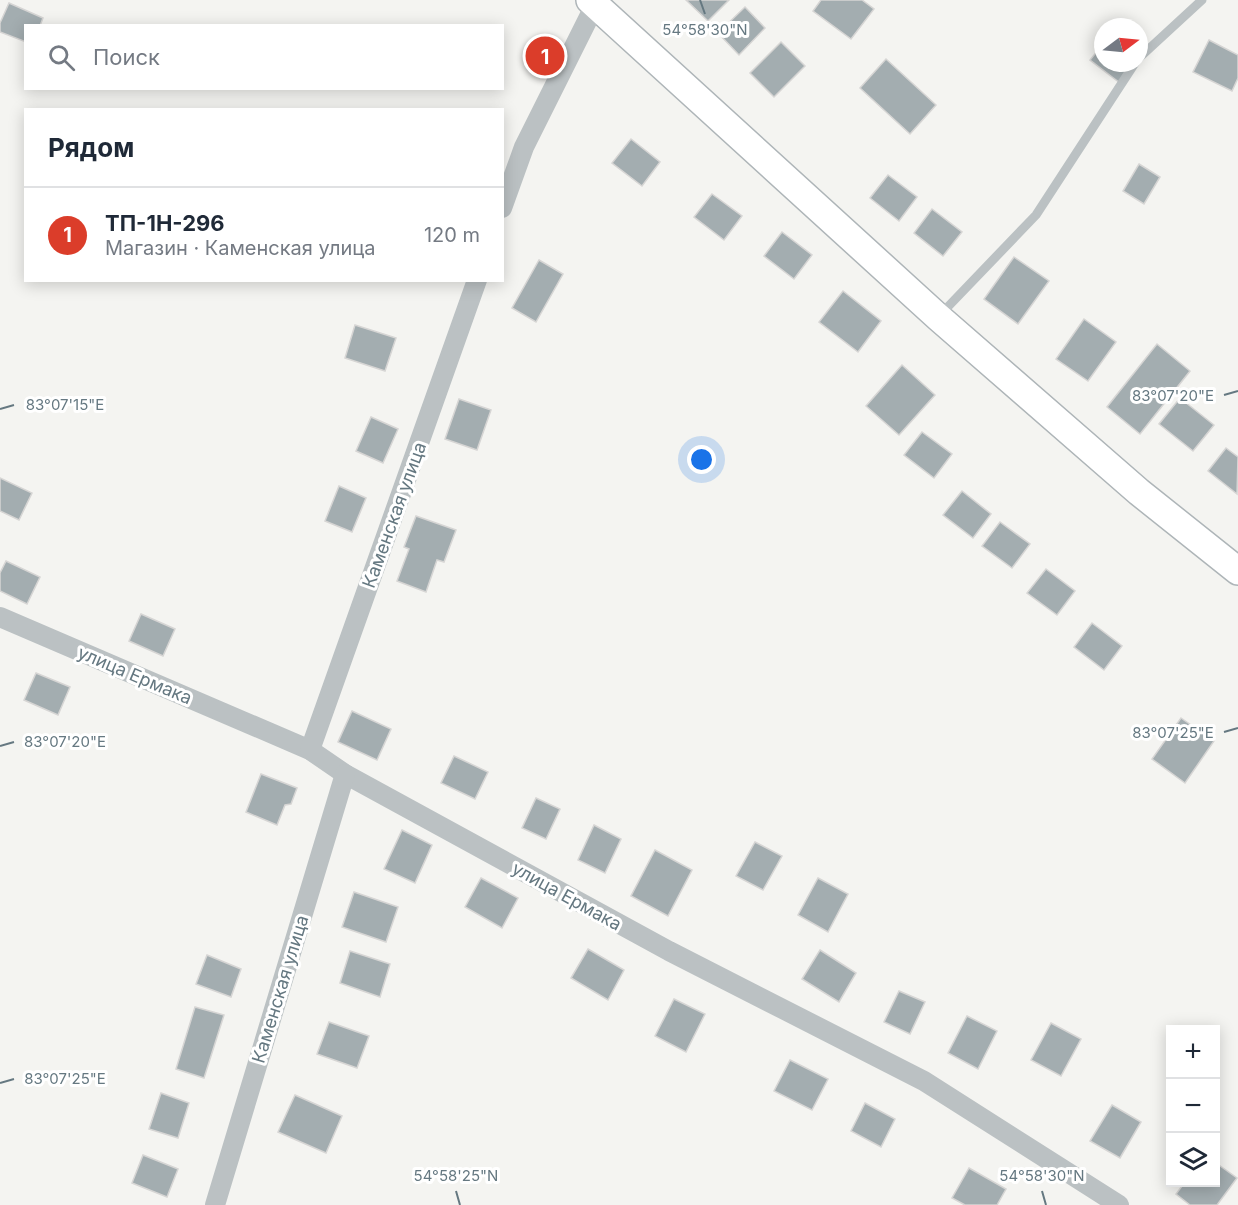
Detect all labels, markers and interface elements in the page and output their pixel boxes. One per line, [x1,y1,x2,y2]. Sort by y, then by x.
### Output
north arrow [1094,18,1148,72]
text: 54°58'30"N [662,20,748,39]
search box [24,24,504,90]
pin: 1 [526,34,564,78]
icon: search [45,41,78,74]
text: Поиск [93,44,160,70]
text: Рядом [48,132,134,163]
text: ТП-1Н-296 [105,210,225,236]
text: 1 [63,223,72,247]
text: 120 m [424,223,480,247]
text: Магазин · Каменская улица [105,236,375,260]
text: 83°07'20"E [1132,386,1214,405]
text: 83°07'15"E [26,395,104,414]
street label: Каменская улица [358,439,430,591]
your location [687,445,716,474]
street label: улица Ермака [75,642,195,708]
text: 83°07'25"E [1132,723,1214,742]
text: 83°07'20"E [24,732,106,751]
street label: улица Ермака [509,857,625,935]
street label: Каменская улица [248,913,312,1065]
map controls [1166,1025,1220,1187]
button: + [1166,1025,1220,1079]
text: 83°07'25"E [24,1069,106,1088]
button: − [1166,1079,1220,1133]
button: layers [1166,1133,1220,1187]
text: 54°58'25"N [414,1166,498,1185]
text: 54°58'30"N [999,1166,1085,1185]

